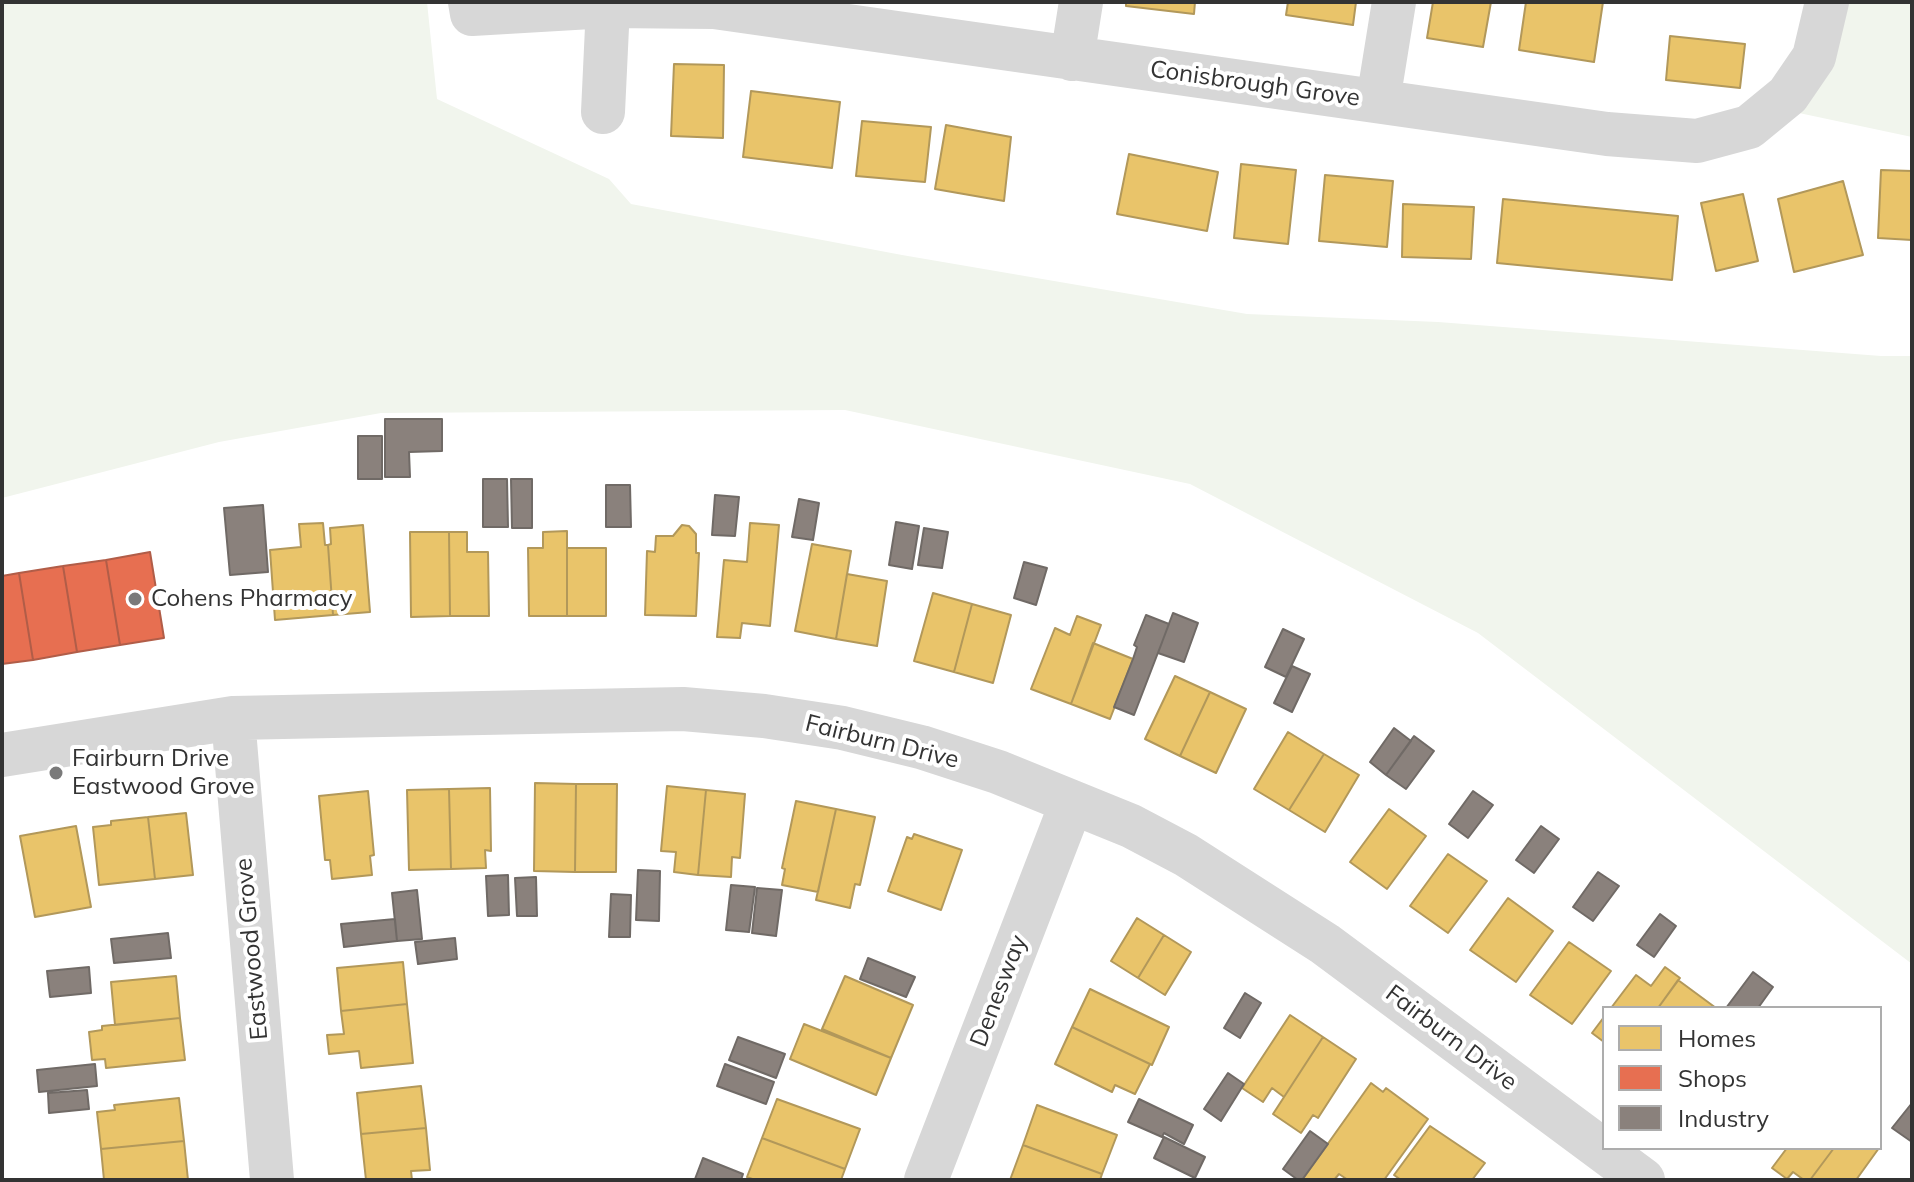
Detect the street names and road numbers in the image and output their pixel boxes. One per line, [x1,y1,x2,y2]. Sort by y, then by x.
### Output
street label: Conisbrough Grove [1148,55,1362,113]
street label: Fairburn Drive [802,709,962,775]
street label: Eastwood Grove [230,857,274,1041]
street label: Denesway [965,931,1033,1051]
street label: Fairburn Drive [1380,979,1522,1097]

